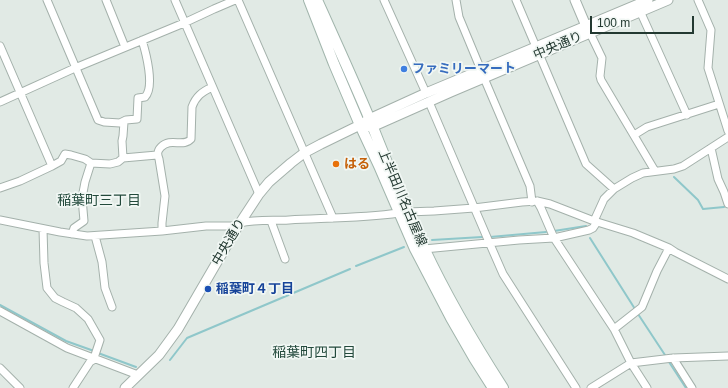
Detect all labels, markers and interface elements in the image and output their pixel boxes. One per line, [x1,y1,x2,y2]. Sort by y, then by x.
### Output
scale bar [592,8,696,34]
text: 100 m [597,16,630,30]
street label: 中央通り [531,29,585,63]
place label: ファミリーマート [412,61,516,77]
marker: ファミリーマート [399,64,409,74]
street label: 上半田川名古屋線 [375,147,429,249]
place label: はる [344,156,370,172]
marker: はる [331,159,341,169]
district label: 稲葉町三丁目 [57,193,141,209]
street label: 中央通り [209,216,249,268]
place label: 稲葉町４丁目 [216,281,294,297]
marker: 稲葉町４丁目 [203,284,213,294]
district label: 稲葉町四丁目 [272,345,356,361]

